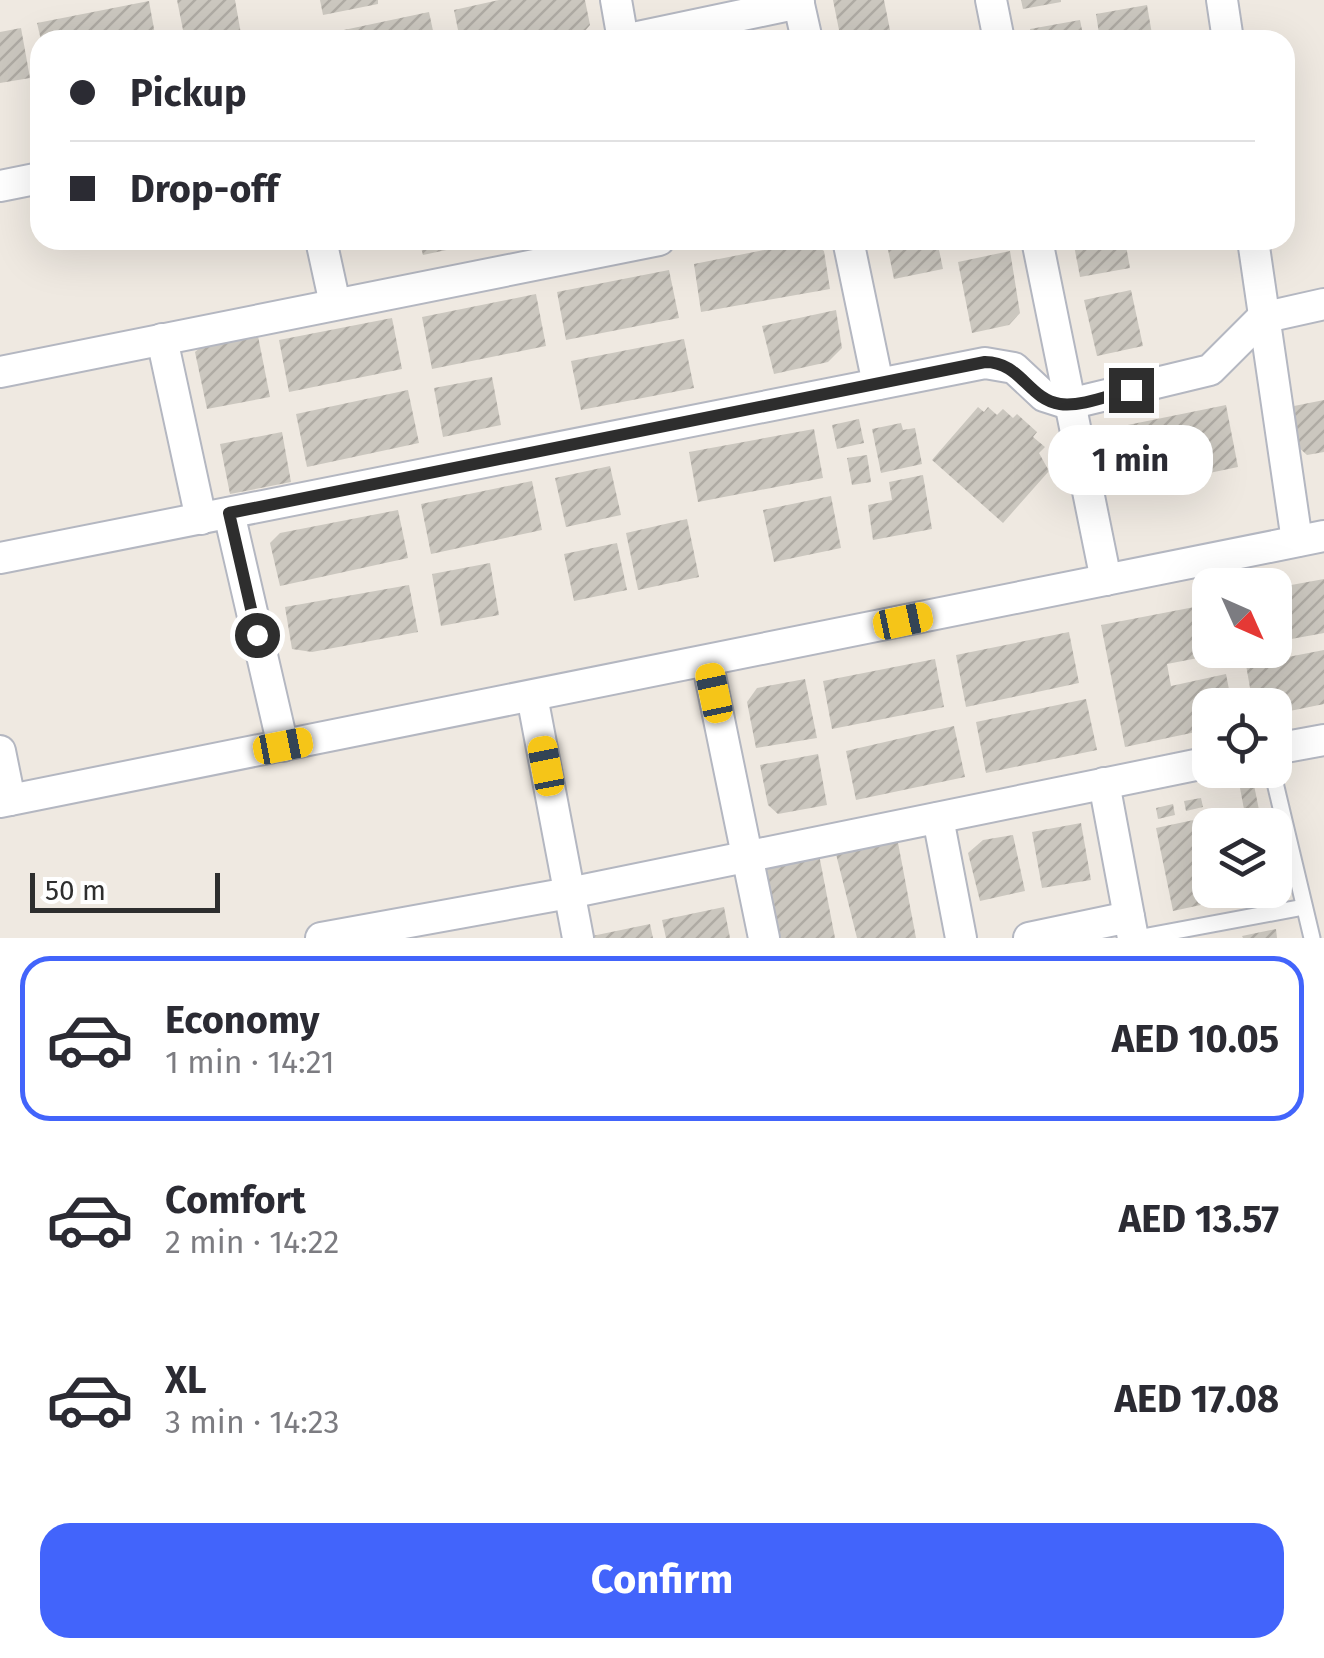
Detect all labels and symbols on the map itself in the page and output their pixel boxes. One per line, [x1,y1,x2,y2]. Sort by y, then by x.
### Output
route end [1109,368,1154,413]
callout: 1 min [1048,425,1214,495]
north arrow [1192,568,1292,668]
car [871,600,935,642]
route start [235,613,280,658]
car [693,661,735,725]
car [251,726,315,766]
car [526,734,566,798]
scale bar [30,868,220,913]

